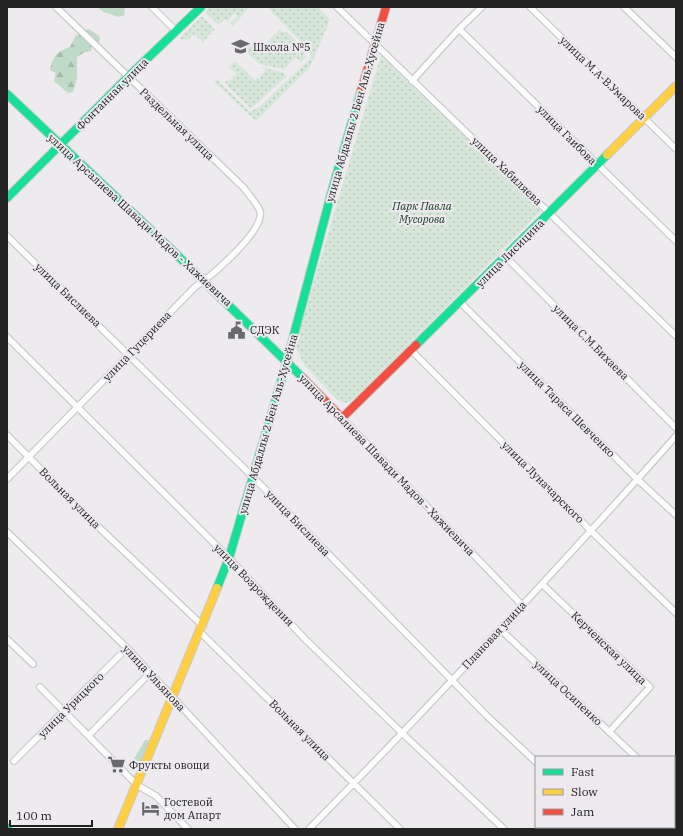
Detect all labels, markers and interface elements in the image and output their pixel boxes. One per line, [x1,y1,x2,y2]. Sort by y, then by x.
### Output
street label: улица Абдаллы 2 Бен Аль-Хусейна [323,20,387,204]
street label: улица М.А-В.Умарова [557,33,649,123]
school or university icon: Школа №5 [230,37,250,57]
place label: Школа №5 [253,40,311,54]
street label: Фонтанная улица [73,55,151,133]
street label: Раздельная улица [137,85,217,163]
street label: улица Гаибова [534,102,600,168]
street label: улица Арсалиева Шавади Мадов - Хажиевича [45,131,235,309]
street label: улица Хабиляева [469,134,545,208]
park label: Парк Павла Мусорова [391,199,452,226]
street label: улица Лисицина [473,216,547,290]
street label: улица Бислиева [32,260,104,330]
street label: улица С.М.Бихаева [550,301,632,383]
street label: улица Гуцериева [100,308,174,384]
public building icon: СДЭК [227,320,247,340]
place label: СДЭК [250,323,280,337]
street label: улица Абдаллы 2 Бен Аль-Хусейна [236,332,300,516]
street label: улица Тараса Шевченко [516,358,618,460]
street label: улица Арсалиева Шавади Мадов - Хажиевича [296,371,478,559]
street label: улица Луначарского [499,438,587,526]
street label: Вольная улица [36,464,104,532]
street label: улица Бислиева [263,487,333,559]
street label: улица Возрождения [211,541,297,629]
street label: Плановая улица [459,598,529,672]
street label: Керченская улица [568,608,650,688]
street label: улица Ульянова [120,642,188,714]
street label: улица Осипенко [531,658,605,728]
street label: улица Урицкого [35,669,107,741]
street label: Вольная улица [266,696,334,764]
supermarket icon: Фрукты овощи [106,755,126,775]
legend [535,756,675,828]
place label: Фрукты овощи [129,758,210,772]
text: Fast [571,764,595,779]
text: Slow [571,784,598,799]
place label: Гостевой дом Апарт [164,795,221,822]
hotel icon: Гостевой дом Апарт [141,798,161,818]
scale bar [10,802,92,828]
text: Jam [571,804,595,819]
text: 100 m [16,808,52,823]

